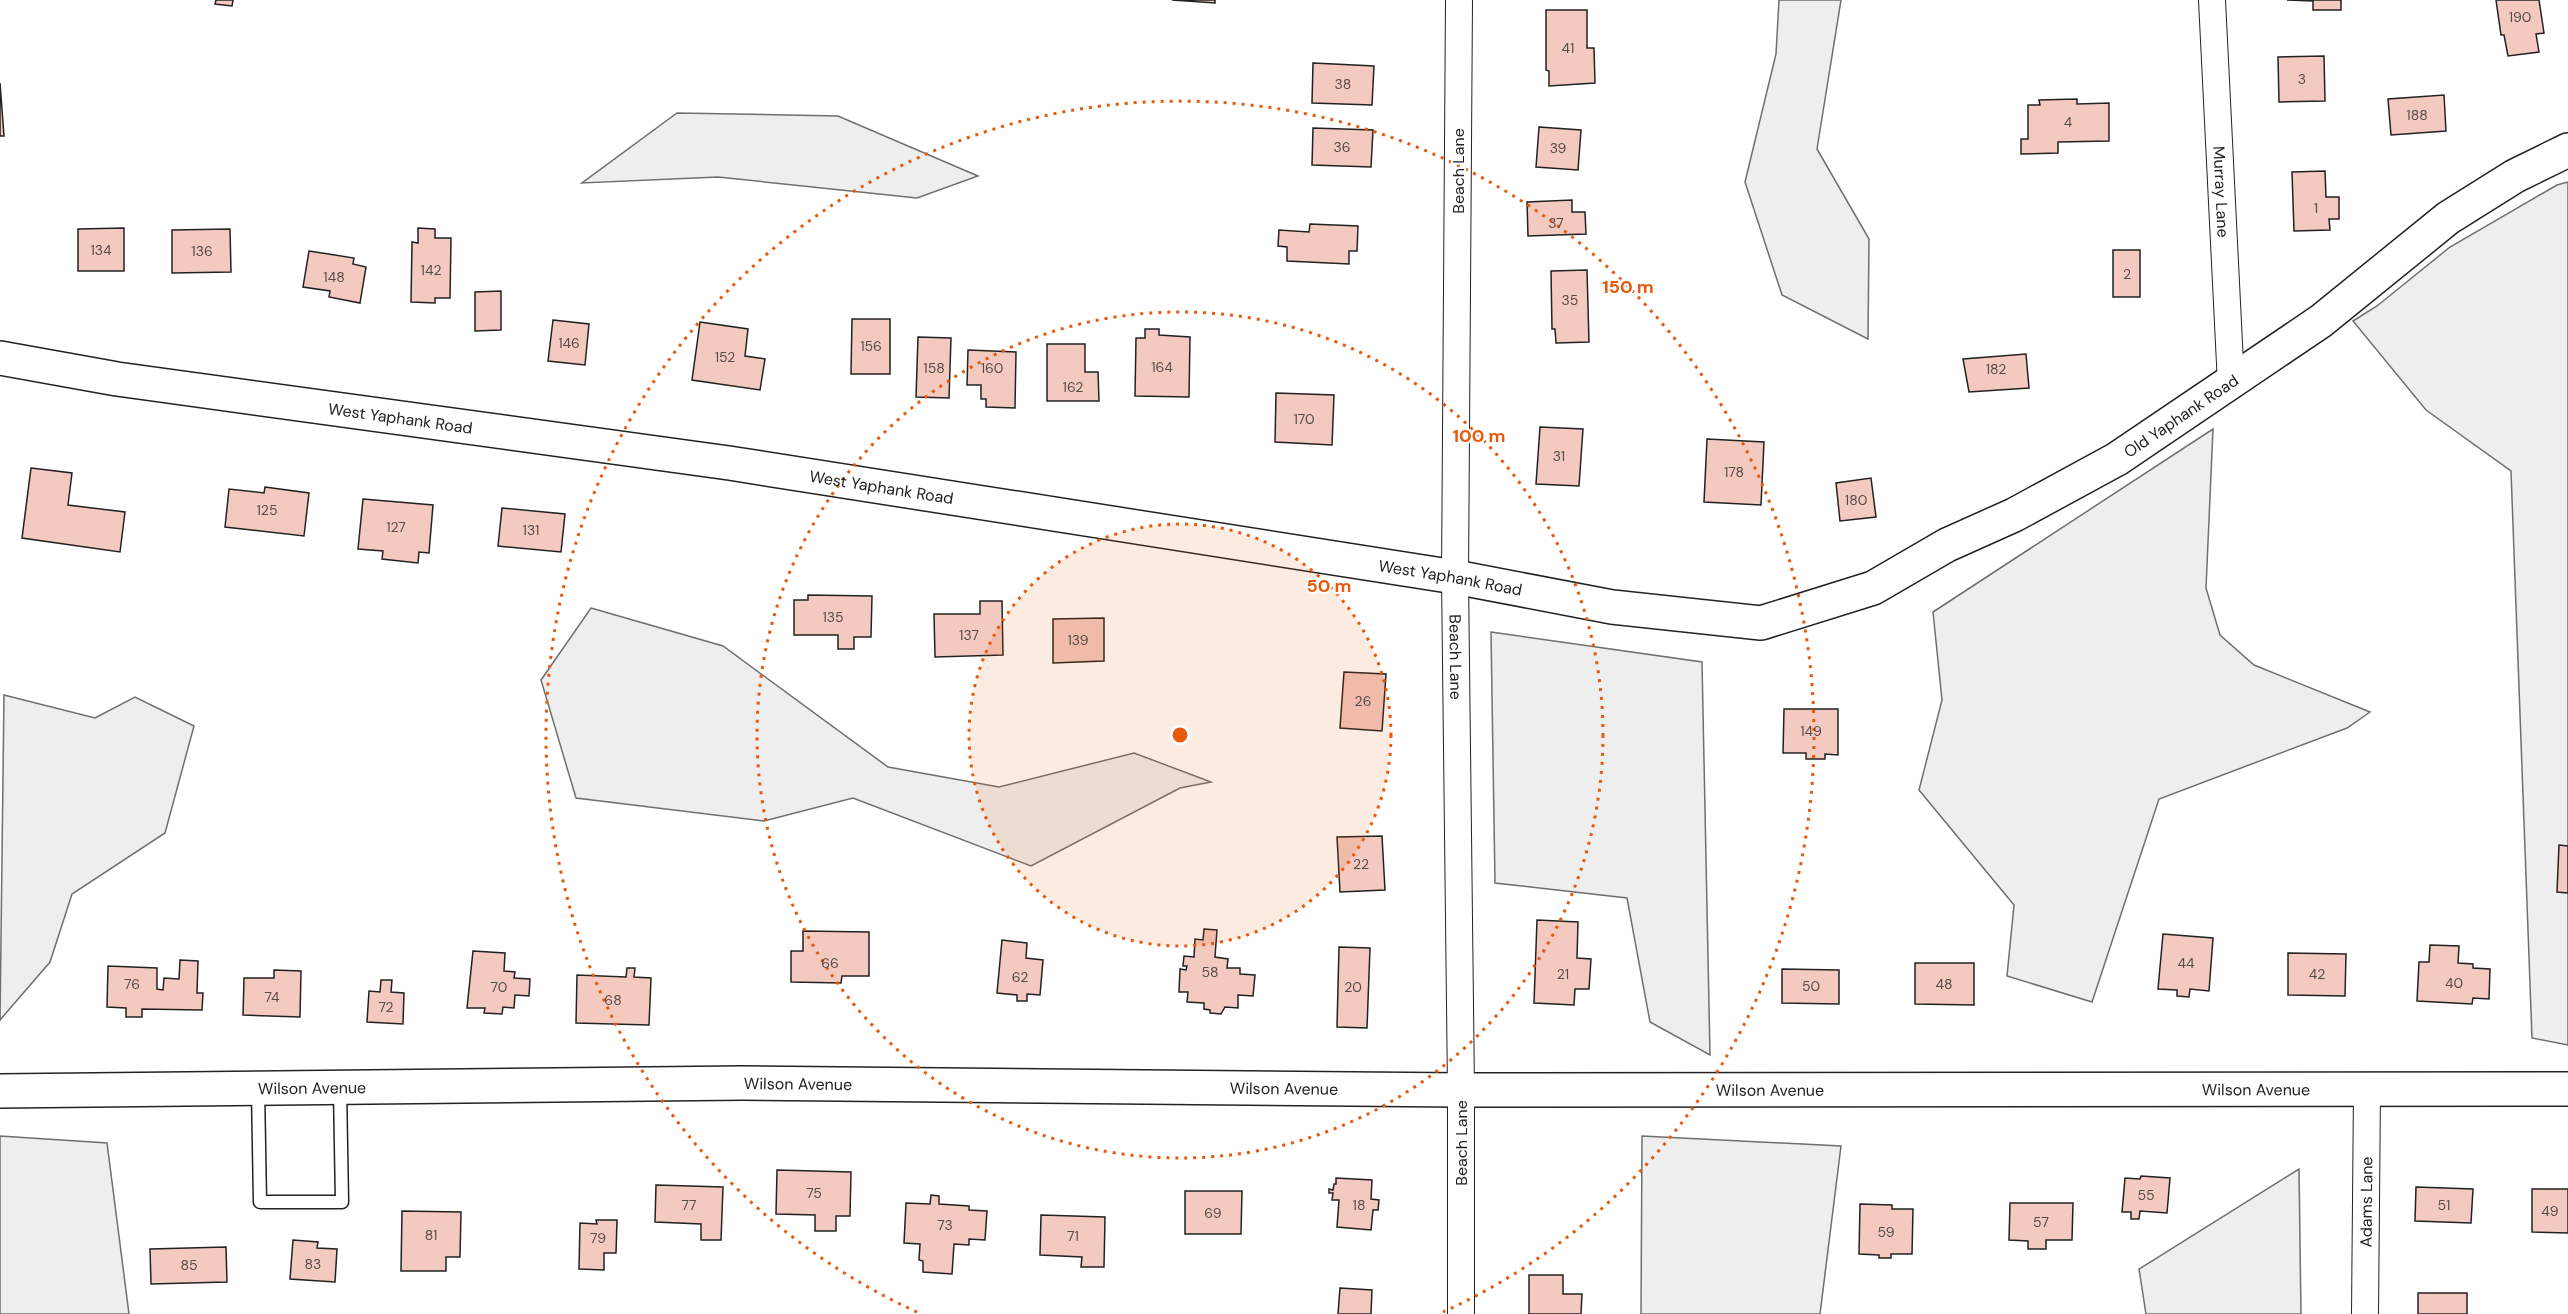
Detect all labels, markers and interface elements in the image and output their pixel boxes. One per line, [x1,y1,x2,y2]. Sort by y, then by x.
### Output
house number: 190 [2509,8,2531,26]
house number: 41 [1562,39,1574,57]
house number: 3 [2298,70,2306,88]
house number: 38 [1335,75,1351,93]
house number: 188 [2406,106,2428,124]
house number: 4 [2064,113,2073,131]
street label: Beach Lane [1448,128,1469,214]
house number: 36 [1333,138,1351,156]
house number: 39 [1550,139,1567,157]
street label: Murray Lane [2209,146,2234,238]
house number: 1 [2314,199,2318,217]
house number: 37 [1548,214,1564,232]
house number: 134 [90,241,112,259]
house number: 136 [191,242,213,260]
house number: 142 [421,261,441,279]
house number: 2 [2123,265,2131,283]
house number: 148 [323,268,345,286]
text: 150 m [1602,275,1654,299]
house number: 35 [1562,291,1578,309]
house number: 146 [558,334,580,352]
house number: 156 [860,337,882,355]
house number: 152 [715,348,735,366]
house number: 164 [1151,358,1173,376]
house number: 158 [923,359,945,377]
house number: 160 [981,359,1003,377]
house number: 182 [1986,360,2006,378]
street label: Old Yaphank Road [2120,370,2242,462]
house number: 162 [1063,378,1083,396]
street label: West Yaphank Road [327,398,474,438]
house number: 170 [1293,410,1315,428]
text: 100 m [1452,424,1506,448]
house number: 31 [1553,447,1565,465]
house number: 178 [1724,463,1744,481]
street label: West Yaphank Road [808,465,955,509]
house number: 180 [1845,491,1867,509]
house number: 125 [257,501,277,519]
house number: 127 [386,518,406,536]
house number: 131 [523,521,539,539]
street label: West Yaphank Road [1377,555,1524,600]
text: 50 m [1306,574,1352,598]
house number: 135 [822,608,844,626]
street label: Beach Lane [1445,614,1467,700]
house number: 137 [959,626,979,644]
house number: 139 [1067,631,1089,649]
house number: 26 [1355,692,1371,710]
house number: 149 [1800,722,1822,740]
centre of rings [1170,725,1190,745]
house number: 22 [1353,855,1369,873]
house number: 66 [821,954,839,972]
house number: 44 [2178,954,2195,972]
house number: 58 [1201,963,1219,981]
house number: 21 [1557,965,1569,983]
house number: 42 [2309,965,2325,983]
house number: 62 [1012,968,1028,986]
house number: 40 [2445,974,2463,992]
house number: 76 [124,975,140,993]
house number: 48 [1935,975,1953,993]
house number: 50 [1802,977,1820,995]
house number: 70 [491,978,507,996]
house number: 20 [1344,978,1362,996]
house number: 74 [264,988,280,1006]
house number: 68 [604,991,622,1009]
house number: 72 [378,998,394,1016]
street label: Wilson Avenue [744,1073,852,1095]
street label: Wilson Avenue [258,1077,366,1099]
street label: Wilson Avenue [1230,1077,1338,1099]
street label: Wilson Avenue [1716,1079,1824,1100]
street label: Wilson Avenue [2202,1079,2310,1100]
street label: Beach Lane [1451,1100,1472,1186]
street label: Adams Lane [2355,1156,2377,1248]
house number: 75 [806,1184,822,1202]
house number: 55 [2137,1186,2155,1204]
house number: 77 [682,1196,696,1214]
house number: 18 [1353,1196,1365,1214]
house number: 51 [2438,1196,2450,1214]
house number: 49 [2541,1202,2559,1220]
house number: 69 [1204,1204,1222,1222]
house number: 57 [2033,1213,2049,1231]
house number: 73 [937,1216,953,1234]
house number: 59 [1878,1223,1895,1241]
house number: 81 [425,1226,437,1244]
house number: 71 [1067,1227,1079,1245]
house number: 79 [590,1229,606,1247]
house number: 83 [305,1255,321,1273]
house number: 85 [180,1256,198,1274]

